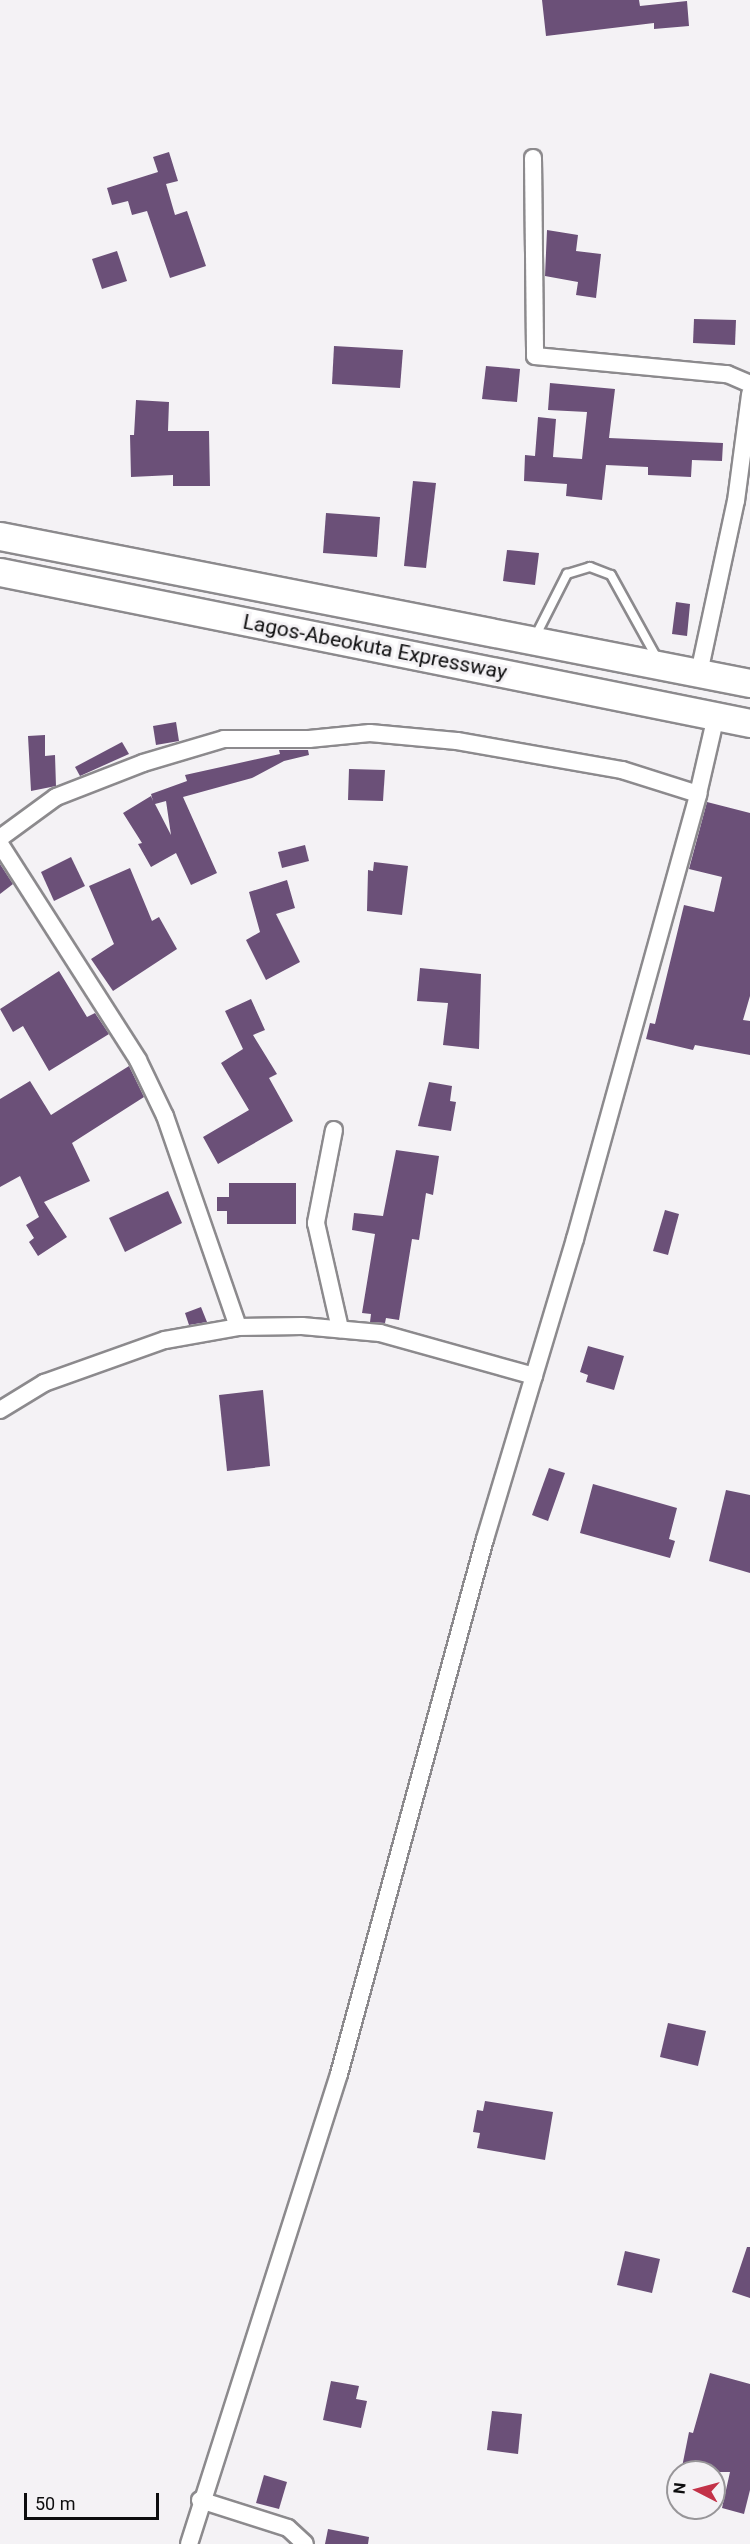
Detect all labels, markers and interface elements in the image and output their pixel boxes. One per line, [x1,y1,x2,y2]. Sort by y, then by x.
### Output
street label: Lagos-Abeokuta Expressway [241,609,509,685]
north arrow [666,2460,726,2520]
scale bar [27,2481,162,2519]
text: N [670,2482,690,2495]
text: 50 m [35,2493,75,2514]

